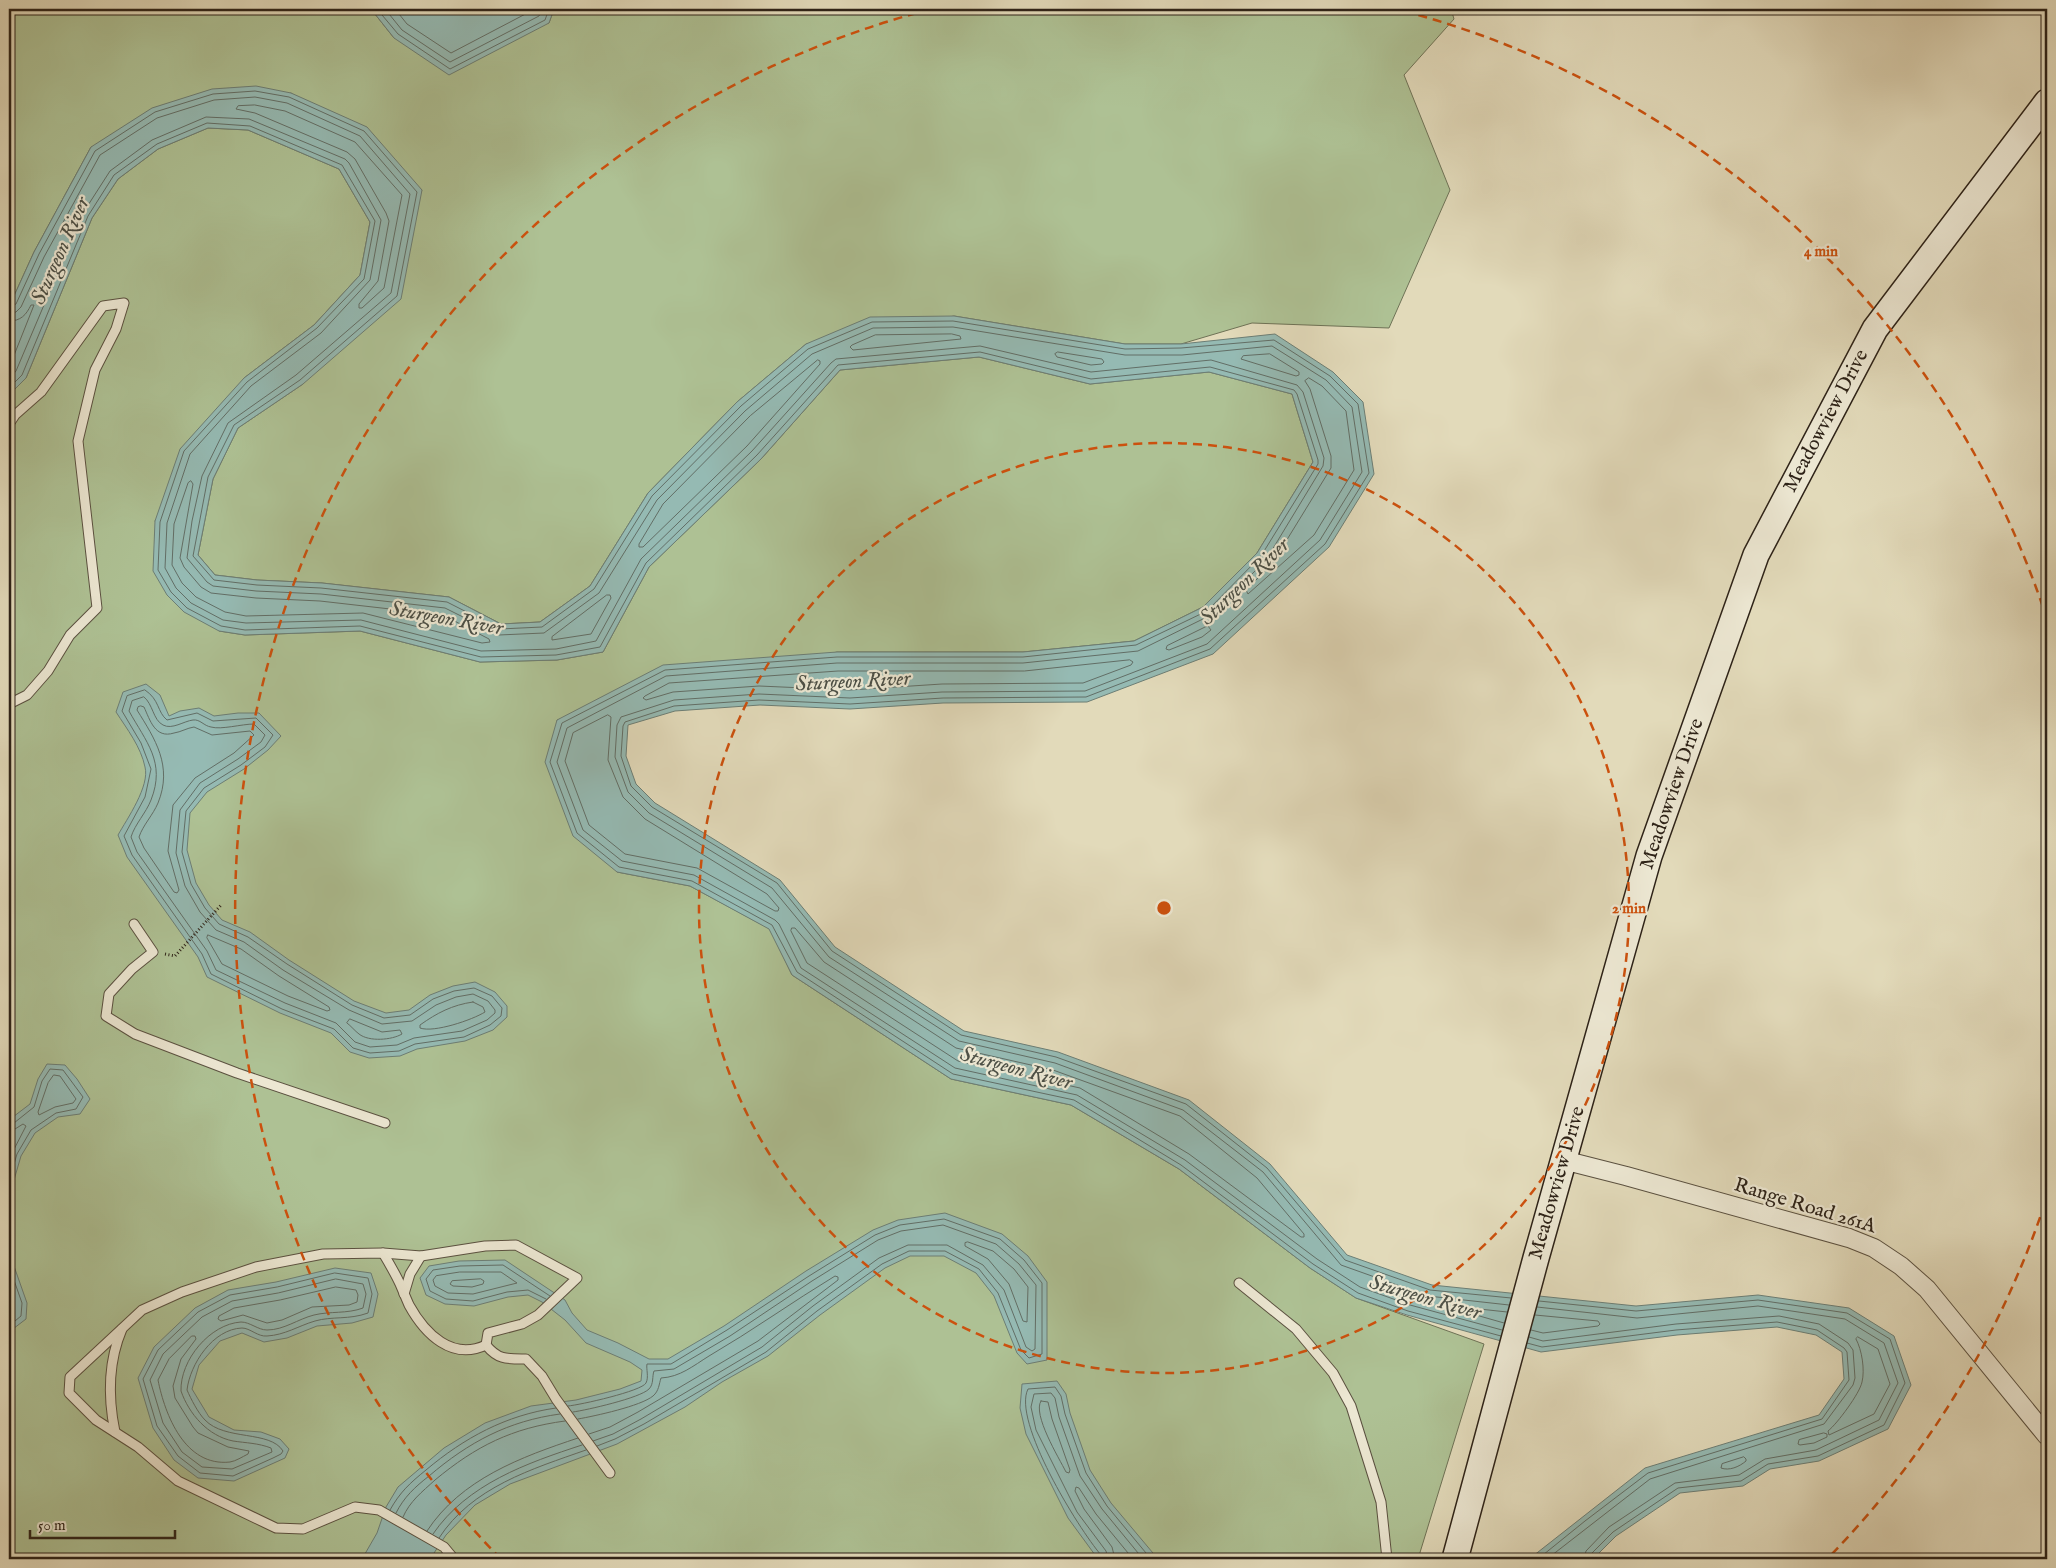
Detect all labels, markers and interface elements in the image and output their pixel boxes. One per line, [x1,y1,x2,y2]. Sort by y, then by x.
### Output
water label: Sturgeon River [25,192,97,309]
text: 4 min [1804,242,1838,261]
street label: Meadowview Drive [1778,345,1874,497]
water label: Sturgeon River [1194,532,1296,632]
water label: Sturgeon River [387,596,506,642]
water label: Sturgeon River [795,665,912,698]
street label: Meadowview Drive [1634,715,1710,873]
centre of rings [1155,899,1173,917]
text: 2 min [1612,899,1646,918]
water label: Sturgeon River [957,1041,1076,1097]
street label: Meadowview Drive [1523,1104,1591,1262]
street label: Range Road 261A [1731,1173,1879,1240]
water label: Sturgeon River [1366,1269,1485,1327]
scale bar [30,1508,175,1540]
text: 50 m [38,1516,66,1535]

